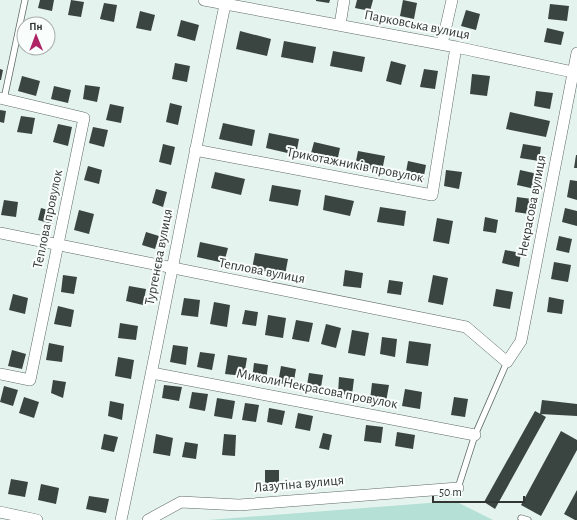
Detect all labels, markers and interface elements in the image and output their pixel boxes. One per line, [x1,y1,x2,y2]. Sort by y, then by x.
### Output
street label: Парковська вулиця [363,8,471,42]
north arrow [16,16,56,56]
text: Пн [29,21,43,32]
street label: Трикотажників провулок [285,145,425,185]
street label: Некрасова вулиця [515,154,549,258]
street label: Теплова провулок [31,168,65,270]
street label: Тургенєва вулиця [143,208,175,306]
street label: Теплова вулиця [218,256,306,286]
street label: Миколи Некрасова провулок [235,366,399,412]
street label: Лазутіна вулиця [253,473,345,495]
scale bar [433,478,524,504]
text: 50 m [439,486,462,498]

